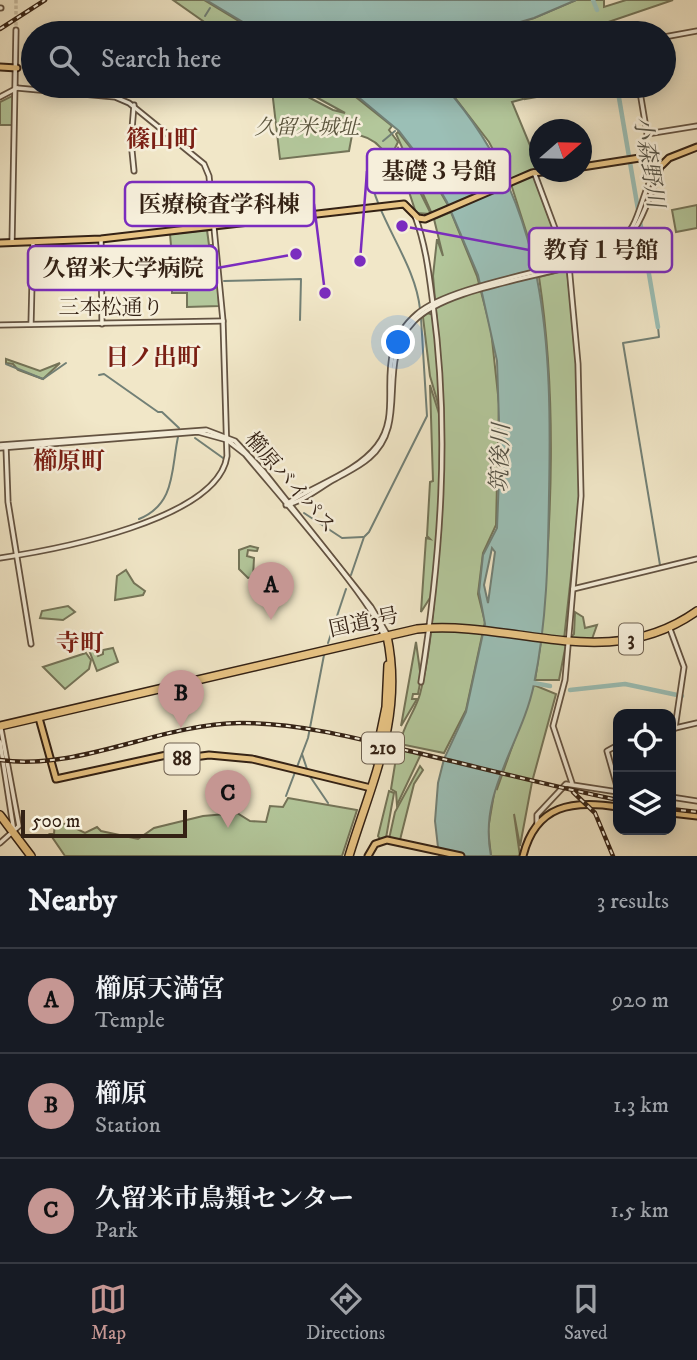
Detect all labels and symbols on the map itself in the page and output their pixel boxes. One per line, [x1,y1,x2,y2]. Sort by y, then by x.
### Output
water label: 小森野川 [626,114,670,213]
park label: 久留米城址 [255,115,361,141]
north arrow [529,119,592,182]
district label: 篠山町 [126,125,198,155]
callout: 基礎３号館 [367,149,510,193]
text: 基礎３号館 [382,158,497,187]
callout: 医療検査学科棟 [125,182,314,226]
text: 医療検査学科棟 [139,191,300,220]
callout: 教育１号館 [529,228,672,272]
text: 教育１号館 [544,237,659,266]
callout: 久留米大学病院 [28,246,217,290]
text: 久留米大学病院 [43,255,204,284]
street label: 三本松通り [59,295,164,321]
your location [381,325,415,359]
district label: 日ノ出町 [105,343,201,373]
water label: 筑後川 [485,420,517,493]
street label: 櫛原バイパス [239,427,341,539]
district label: 櫛原町 [33,447,105,477]
pin: A [248,562,294,620]
street label: 国道3号 [327,603,401,643]
road number: 3 [619,624,643,654]
district label: 寺町 [56,629,104,659]
pin: B [158,670,204,728]
road number: 210 [362,733,404,764]
road number: 88 [164,744,200,774]
pin: C [205,770,251,828]
scale bar [21,807,187,839]

